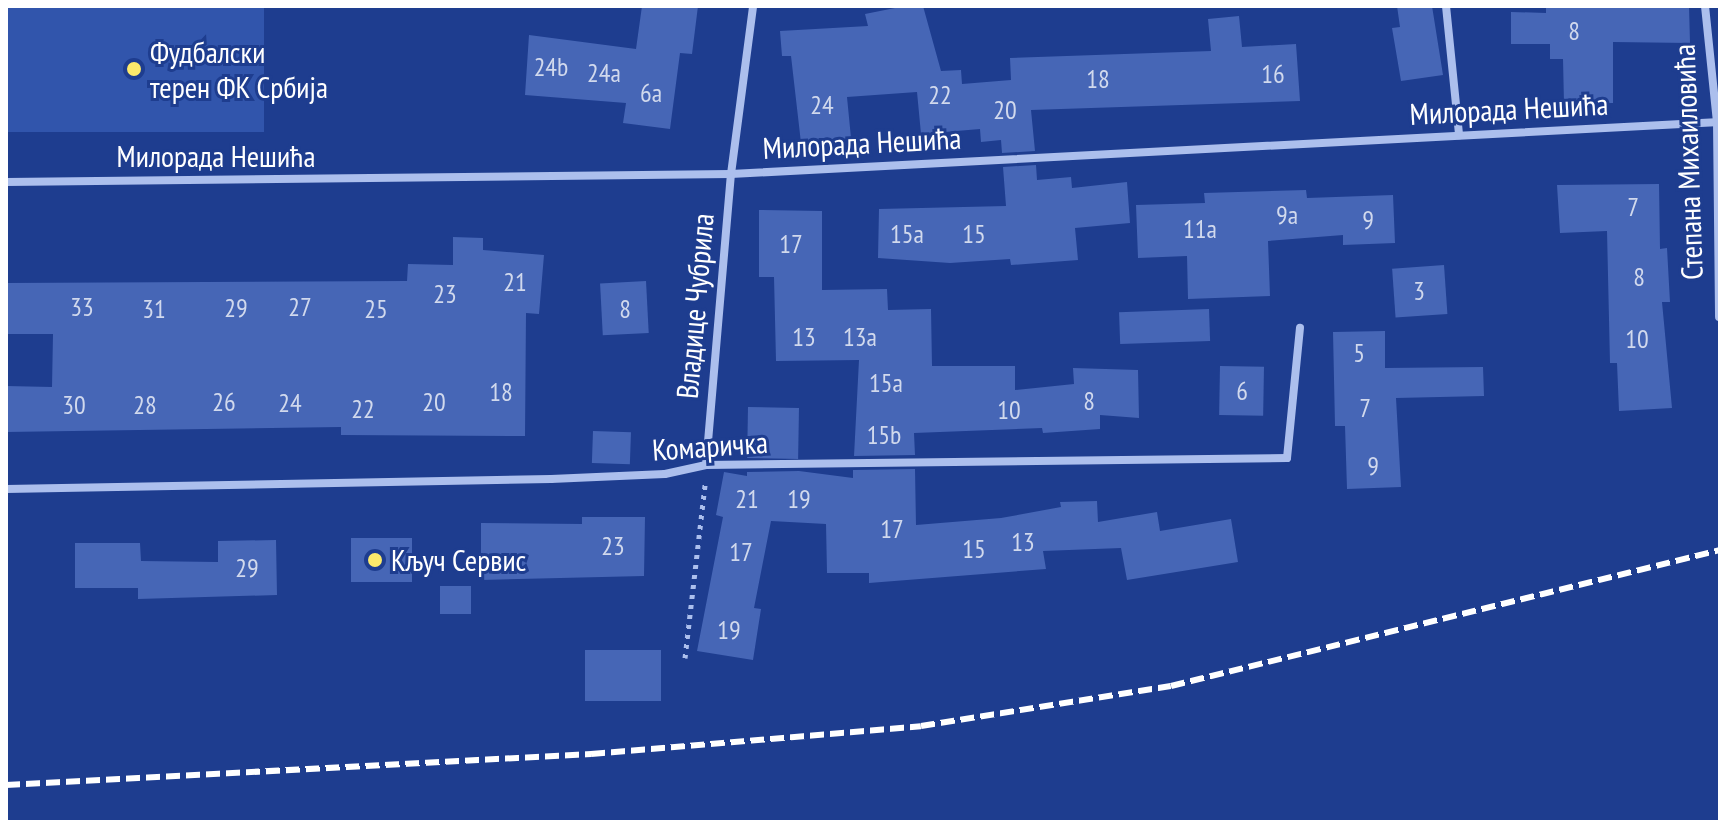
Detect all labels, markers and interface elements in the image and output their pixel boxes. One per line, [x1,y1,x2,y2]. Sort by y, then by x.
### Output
house number: 8 [1568,15,1580,47]
place label: Фудбалски терен ФК Србија [150,34,328,104]
street label: Степана Михаиловића [1666,44,1710,280]
house number: 24b [534,51,568,83]
house number: 24a [587,57,621,89]
house number: 16 [1261,58,1285,90]
marker: Фудбалски терен ФК Србија [125,60,143,78]
house number: 18 [1086,63,1110,95]
house number: 6a [640,77,662,109]
house number: 22 [928,79,952,111]
street label: Милорада Нешића [1409,86,1609,132]
house number: 24 [810,89,834,121]
house number: 20 [993,94,1017,126]
street label: Милорада Нешића [762,120,962,166]
street label: Милорада Нешића [117,138,315,174]
house number: 7 [1627,191,1639,223]
house number: 9a [1276,199,1298,231]
house number: 9 [1362,204,1374,236]
street label: Владице Чубрила [669,212,721,400]
house number: 11a [1183,213,1217,245]
house number: 15a [890,218,924,250]
house number: 15 [962,218,986,250]
house number: 17 [779,228,803,260]
house number: 8 [1633,261,1645,293]
house number: 21 [503,266,527,298]
house number: 3 [1413,275,1425,307]
house number: 23 [433,278,457,310]
house number: 33 [70,291,94,323]
house number: 27 [288,291,312,323]
house number: 29 [224,292,248,324]
house number: 31 [142,293,166,325]
house number: 25 [364,293,388,325]
house number: 8 [619,293,631,325]
house number: 13 [792,321,816,353]
house number: 13a [843,321,877,353]
house number: 10 [1625,323,1649,355]
house number: 5 [1353,337,1365,369]
house number: 15a [869,367,903,399]
house number: 6 [1236,375,1248,407]
house number: 18 [489,376,513,408]
house number: 8 [1083,385,1095,417]
house number: 26 [212,386,236,418]
house number: 20 [422,386,446,418]
house number: 24 [278,387,302,419]
house number: 30 [62,389,86,421]
house number: 28 [133,389,157,421]
house number: 7 [1359,392,1371,424]
house number: 22 [351,393,375,425]
house number: 10 [997,394,1021,426]
house number: 15b [867,419,901,451]
street label: Комаричка [651,424,769,468]
house number: 9 [1367,450,1379,482]
house number: 21 [735,483,759,515]
house number: 19 [787,483,811,515]
house number: 17 [880,513,904,545]
house number: 13 [1011,526,1035,558]
house number: 23 [601,530,625,562]
house number: 15 [962,533,986,565]
house number: 17 [729,536,753,568]
place label: Кључ Сервис [391,542,526,578]
marker: Кључ Сервис [366,551,384,569]
house number: 29 [235,552,259,584]
house number: 19 [717,614,741,646]

